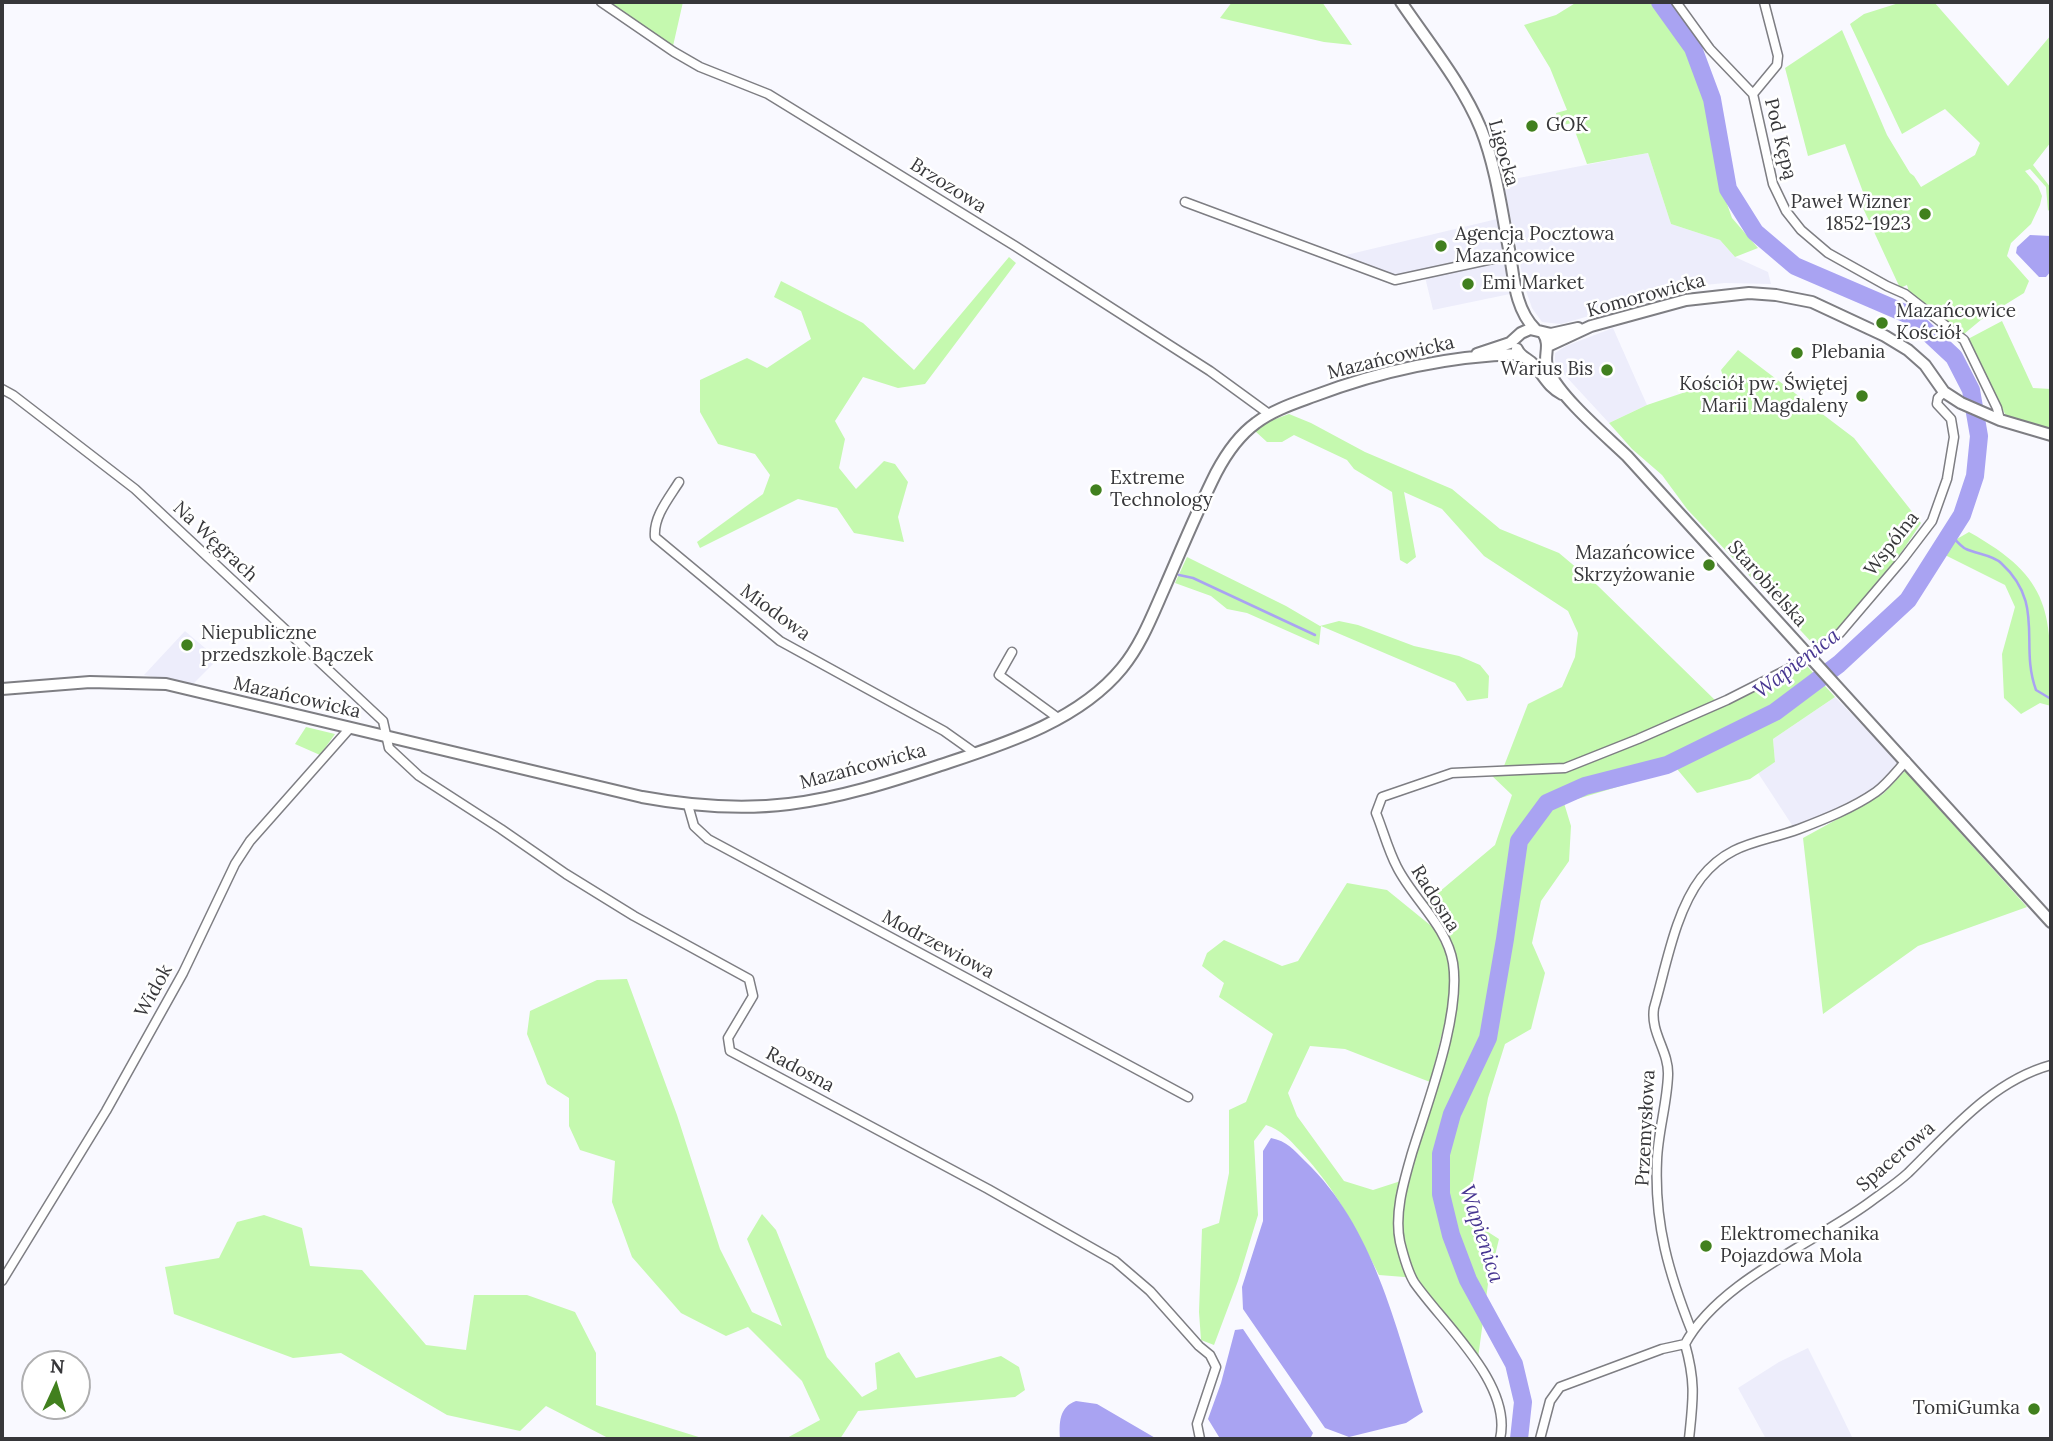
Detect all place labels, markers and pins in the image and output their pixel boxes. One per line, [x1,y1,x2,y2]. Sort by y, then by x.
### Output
place label: GOK [1546,115,1588,137]
marker: GOK [1524,118,1540,134]
place label: Paweł Wizner 1852-1923 [1790,192,1911,236]
marker: Paweł Wizner 1852-1923 [1917,206,1933,222]
place label: Agencja Pocztowa Mazańcowice [1455,224,1614,268]
marker: Agencja Pocztowa Mazańcowice [1433,238,1449,254]
place label: Emi Market [1482,273,1584,295]
marker: Emi Market [1460,276,1476,292]
place label: Mazańcowice Kościół [1896,301,2016,345]
marker: Mazańcowice Kościół [1874,315,1890,331]
place label: Plebania [1811,342,1885,364]
marker: Plebania [1789,345,1805,361]
place label: Warius Bis [1501,359,1593,381]
marker: Warius Bis [1599,362,1615,378]
place label: Kościół pw. Świętej Marii Magdaleny [1679,374,1848,418]
marker: Kościół pw. Świętej Marii Magdaleny [1854,388,1870,404]
place label: Extreme Technology [1110,468,1213,512]
marker: Extreme Technology [1088,482,1104,498]
place label: Mazańcowice Skrzyżowanie [1574,543,1695,587]
marker: Mazańcowice Skrzyżowanie [1701,557,1717,573]
place label: Niepubliczne przedszkole Bączek [201,623,374,667]
marker: Niepubliczne przedszkole Bączek [179,637,195,653]
place label: Elektromechanika Pojazdowa Mola [1720,1224,1879,1268]
marker: Elektromechanika Pojazdowa Mola [1698,1238,1714,1254]
place label: TomiGumka [1913,1398,2020,1420]
marker: TomiGumka [2026,1401,2042,1417]

